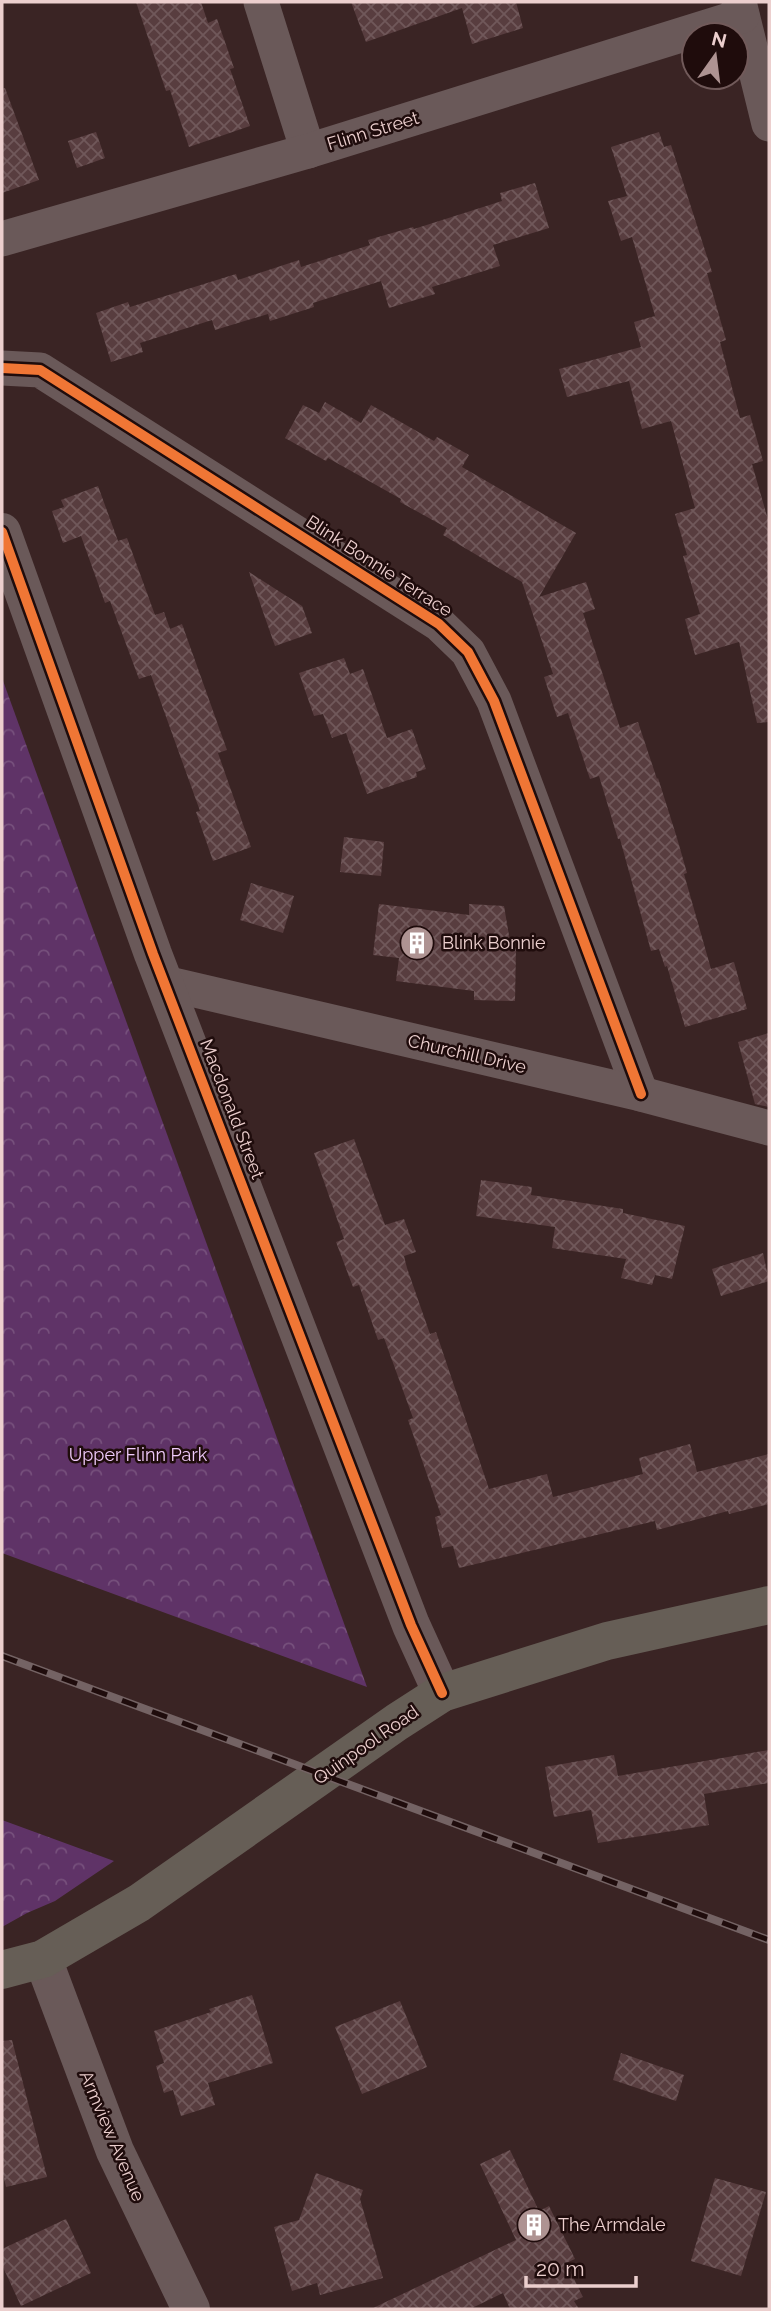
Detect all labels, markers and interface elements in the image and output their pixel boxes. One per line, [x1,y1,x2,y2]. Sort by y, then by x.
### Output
north arrow [680,21,750,91]
text: N [709,27,729,52]
street label: Flinn Street [324,107,421,154]
street label: Blink Bonnie Terrace [302,510,457,621]
building icon: Blink Bonnie [398,924,436,962]
place label: Blink Bonnie [442,932,546,953]
street label: Churchill Drive [406,1030,529,1077]
street label: Macdonald Street [196,1036,269,1182]
park label: Upper Flinn Park [69,1444,208,1465]
street label: Quinpool Road [309,1701,422,1789]
street label: Armview Avenue [75,2067,150,2205]
building icon: The Armdale [515,2206,553,2244]
place label: The Armdale [558,2214,666,2235]
scale bar [526,2244,636,2288]
text: 20 m [536,2256,584,2281]

